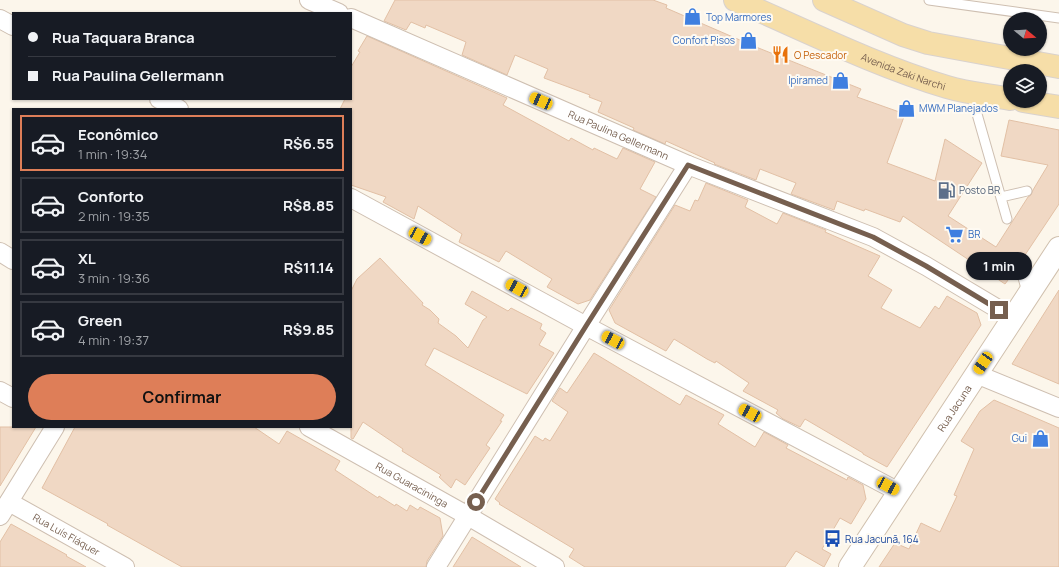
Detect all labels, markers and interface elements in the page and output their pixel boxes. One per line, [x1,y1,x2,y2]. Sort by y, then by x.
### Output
shop icon: Top Marmores [683,7,703,27]
place label: Top Marmores [706,10,772,24]
north arrow [1003,12,1047,56]
map controls [1003,12,1047,108]
text: Rua Taquara Branca [52,27,195,48]
shop icon: Confort Pisos [738,30,758,50]
place label: Confort Pisos [672,33,735,47]
restaurant icon: O Pescador [771,45,791,65]
place label: O Pescador [794,48,847,62]
street label: Avenida Zaki Narchi [859,49,947,93]
button: layers [1003,64,1047,108]
text: Rua Paulina Gellermann [52,65,224,86]
shop icon: Ipiramed [831,70,851,90]
place label: Ipiramed [788,73,828,87]
car [528,91,554,111]
shop icon: MWM Planejados [896,98,916,118]
place label: MWM Planejados [919,101,998,115]
street label: Rua Paulina Gellermann [566,107,671,163]
text: Econômico [78,124,158,145]
icon: car [30,125,66,161]
text: R$6.55 [283,133,334,154]
text: 1 min · 19:34 [78,145,147,163]
fuel station icon: Posto BR [936,180,956,200]
place label: Posto BR [959,183,1000,197]
text: Conforto [78,186,144,207]
icon: car [30,187,66,223]
text: R$8.85 [283,195,334,216]
text: 2 min · 19:35 [78,207,150,225]
supermarket icon: BR [945,224,965,244]
car [407,225,433,247]
place label: BR [968,227,980,241]
text: XL [78,248,96,269]
icon: car [30,249,66,285]
callout: 1 min [966,252,1032,280]
text: R$11.14 [284,257,334,278]
text: 1 min [983,257,1015,275]
text: 3 min · 19:36 [78,269,150,287]
car [504,277,530,299]
route end [990,301,1008,319]
text: Green [78,310,122,331]
icon: car [30,311,66,347]
text: R$9.85 [283,319,334,340]
car [600,329,626,351]
text: 4 min · 19:37 [78,331,149,349]
car [971,350,995,376]
button: Confirmar [28,374,336,420]
street label: Rua Jacuna [934,382,975,434]
car [737,402,763,424]
shop icon: Gui [1030,428,1050,448]
place label: Gui [1012,431,1027,445]
street label: Rua Guaracininga [373,459,451,510]
car [875,475,901,497]
route start [467,493,485,511]
street label: Rua Luís Fláquer [31,510,103,559]
bus stop icon: Rua Jacunã, 164 [822,529,842,549]
place label: Rua Jacunã, 164 [845,532,919,546]

